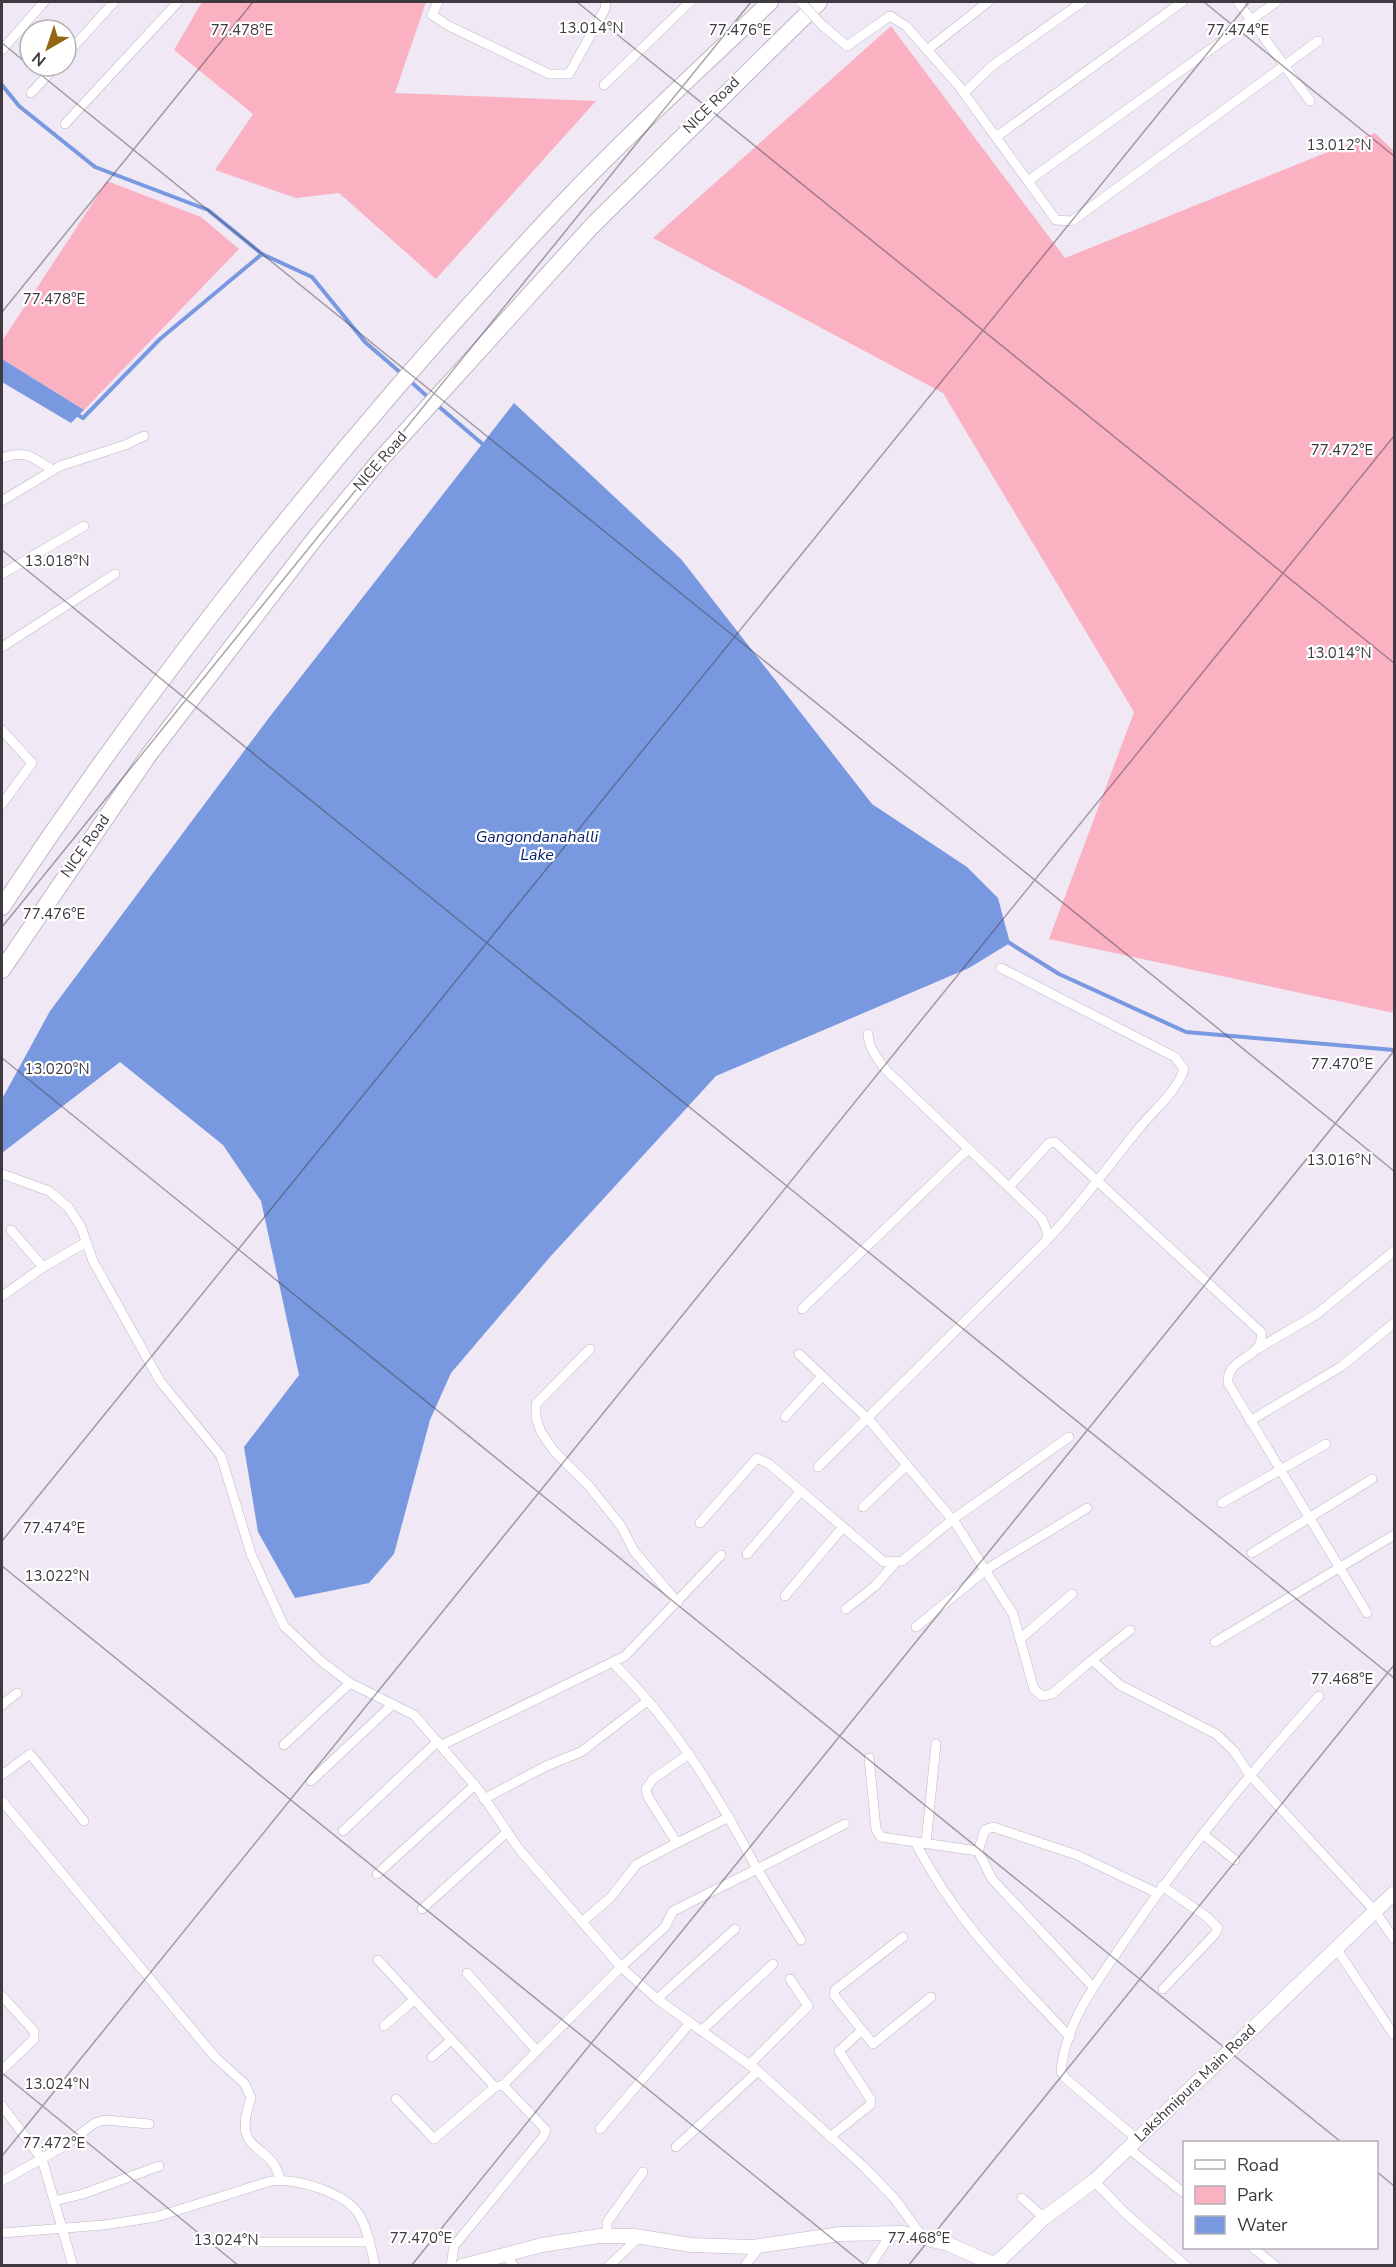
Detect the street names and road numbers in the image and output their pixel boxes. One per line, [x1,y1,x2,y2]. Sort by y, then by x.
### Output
street label: NICE Road [678,72,744,138]
street label: NICE Road [349,427,411,495]
street label: NICE Road [56,811,114,881]
street label: Lakshmipura Main Road [1130,2020,1260,2146]

